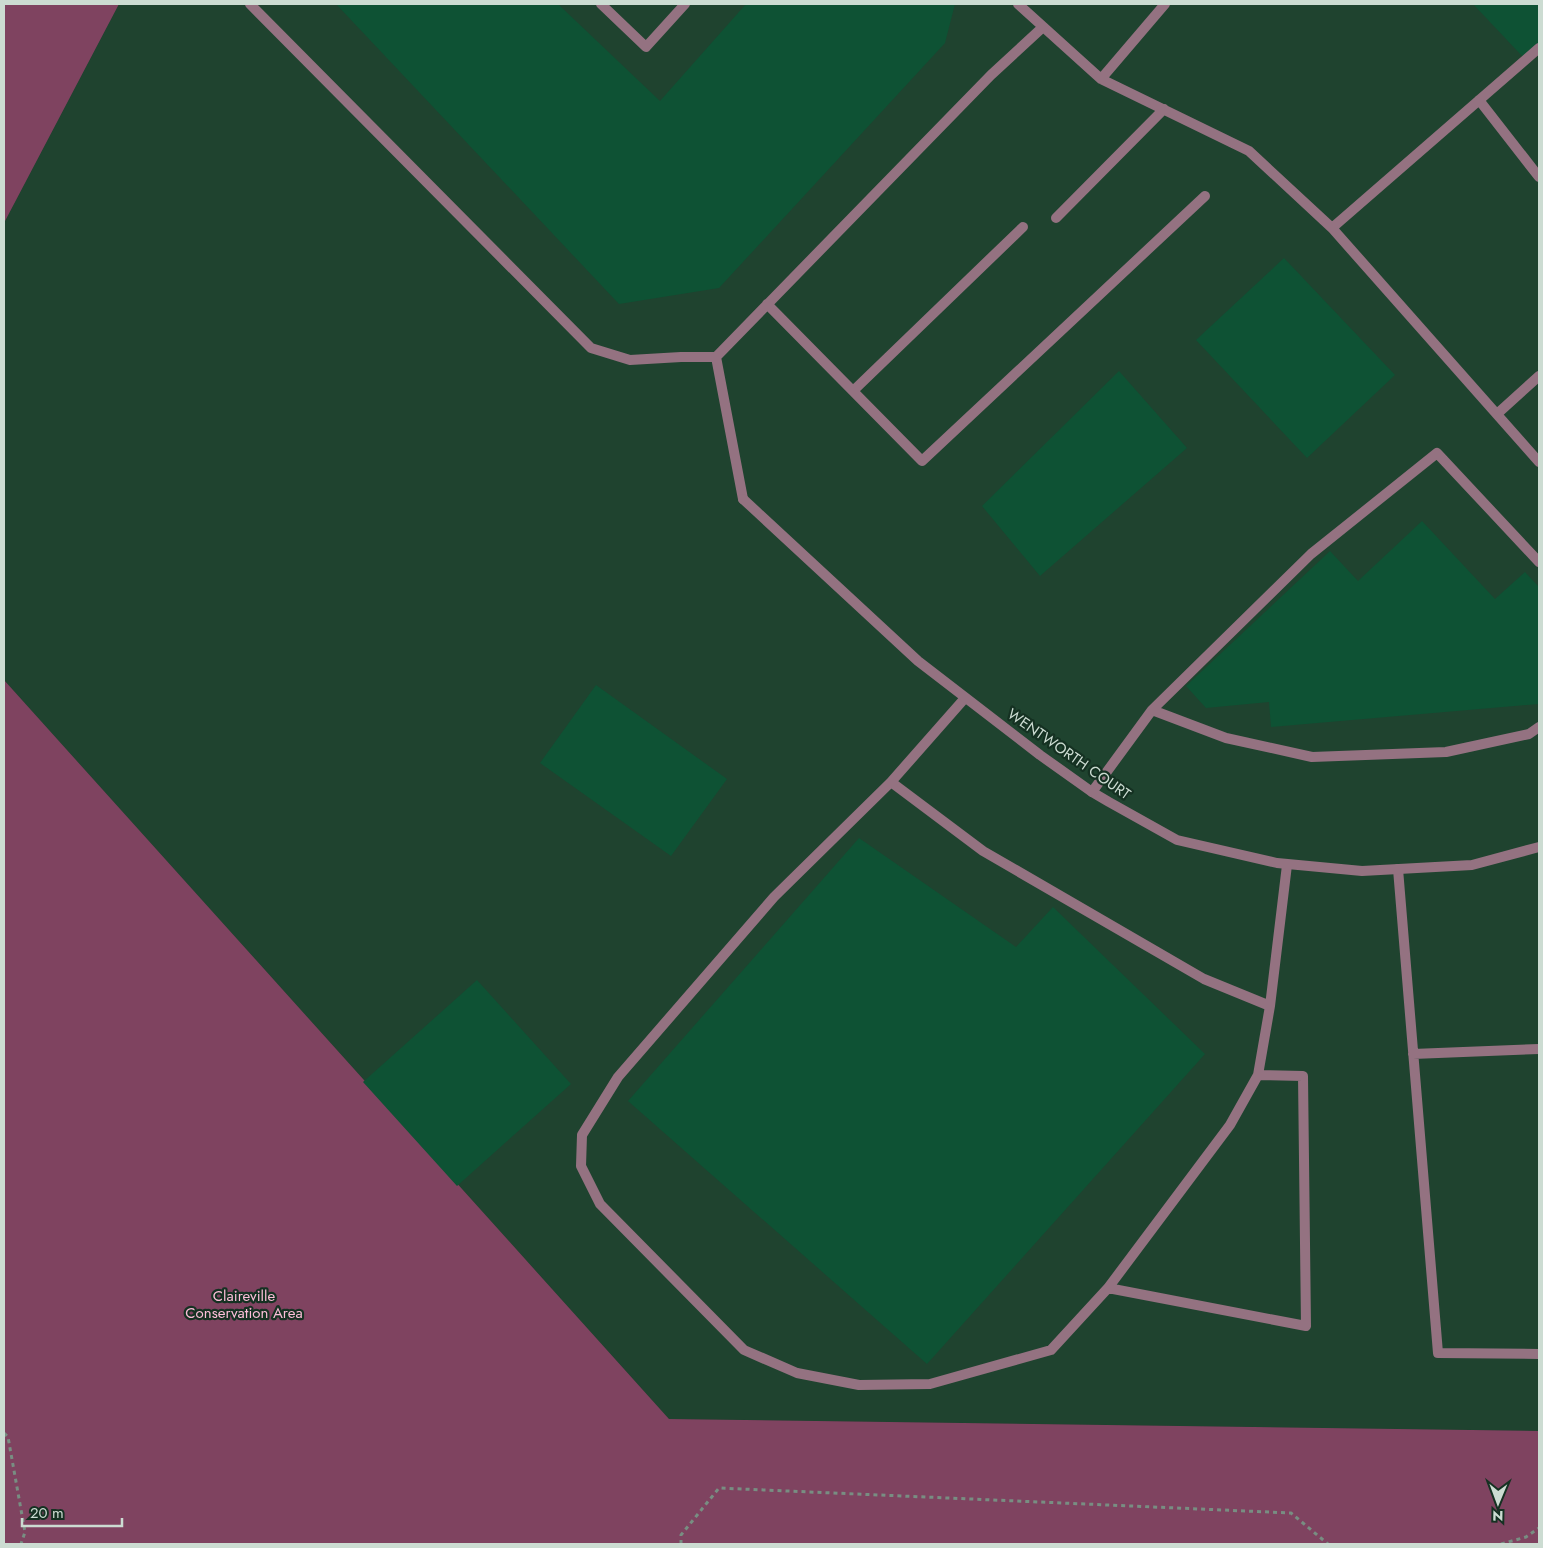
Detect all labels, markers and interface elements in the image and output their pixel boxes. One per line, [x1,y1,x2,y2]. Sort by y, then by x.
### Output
street label: WENTWORTH COURT [1003,703,1135,805]
park label: Claireville Conservation Area [185,1285,303,1324]
north arrow [1473,1478,1523,1528]
scale bar [22,1496,122,1528]
text: 20 m [30,1502,64,1524]
text: N [1492,1506,1504,1526]

